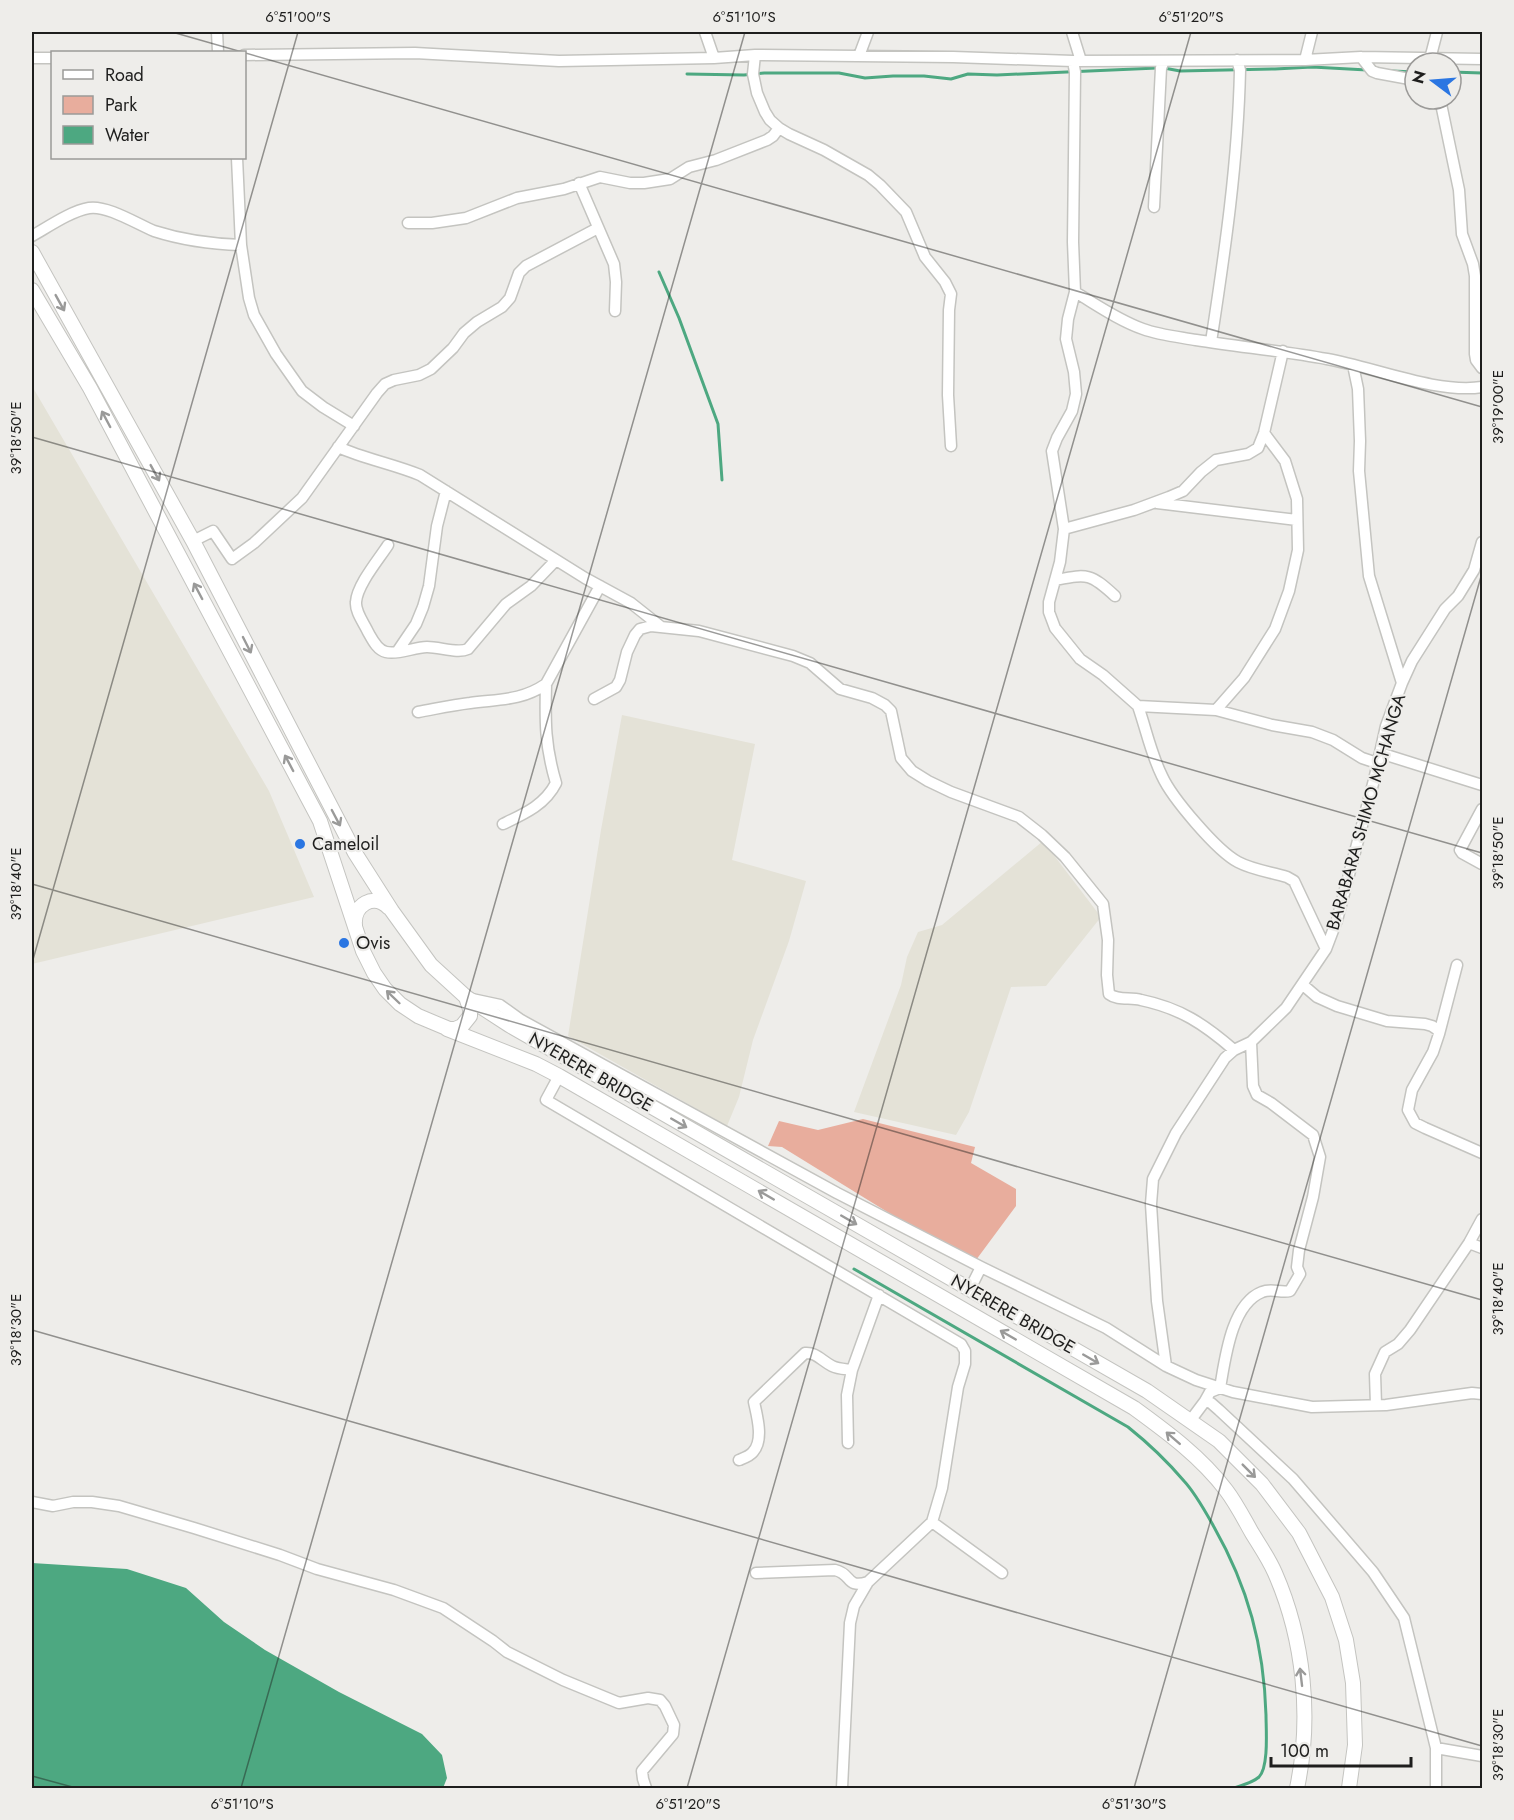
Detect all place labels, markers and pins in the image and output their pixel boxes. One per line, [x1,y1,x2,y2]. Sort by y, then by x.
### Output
place label: Cameloil [312,831,379,857]
marker: Cameloil [293,837,307,851]
place label: Ovis [356,930,390,956]
marker: Ovis [337,936,351,950]

